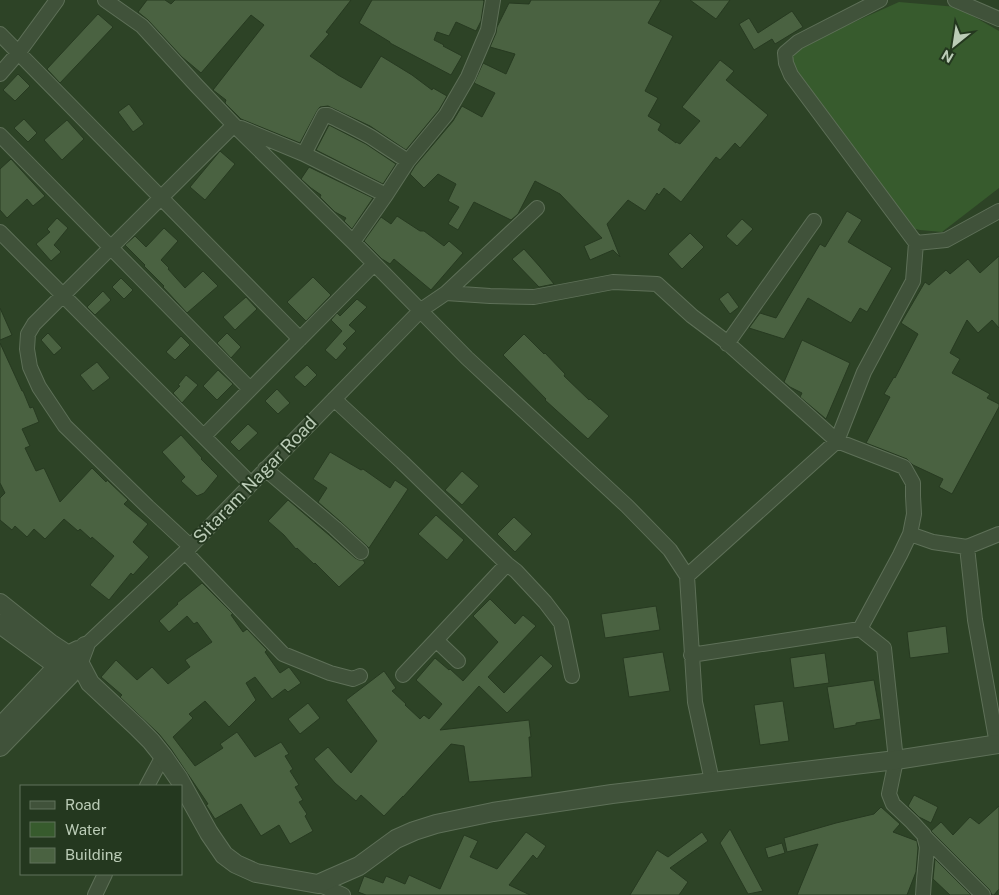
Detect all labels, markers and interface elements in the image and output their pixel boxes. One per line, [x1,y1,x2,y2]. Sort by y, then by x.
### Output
north arrow [929,20,979,70]
text: N [939,47,956,66]
street label: Sitaram Nagar Road [189,412,321,548]
legend [20,785,182,875]
text: Road [65,796,101,813]
text: Water [65,821,107,838]
text: Building [65,846,123,863]

